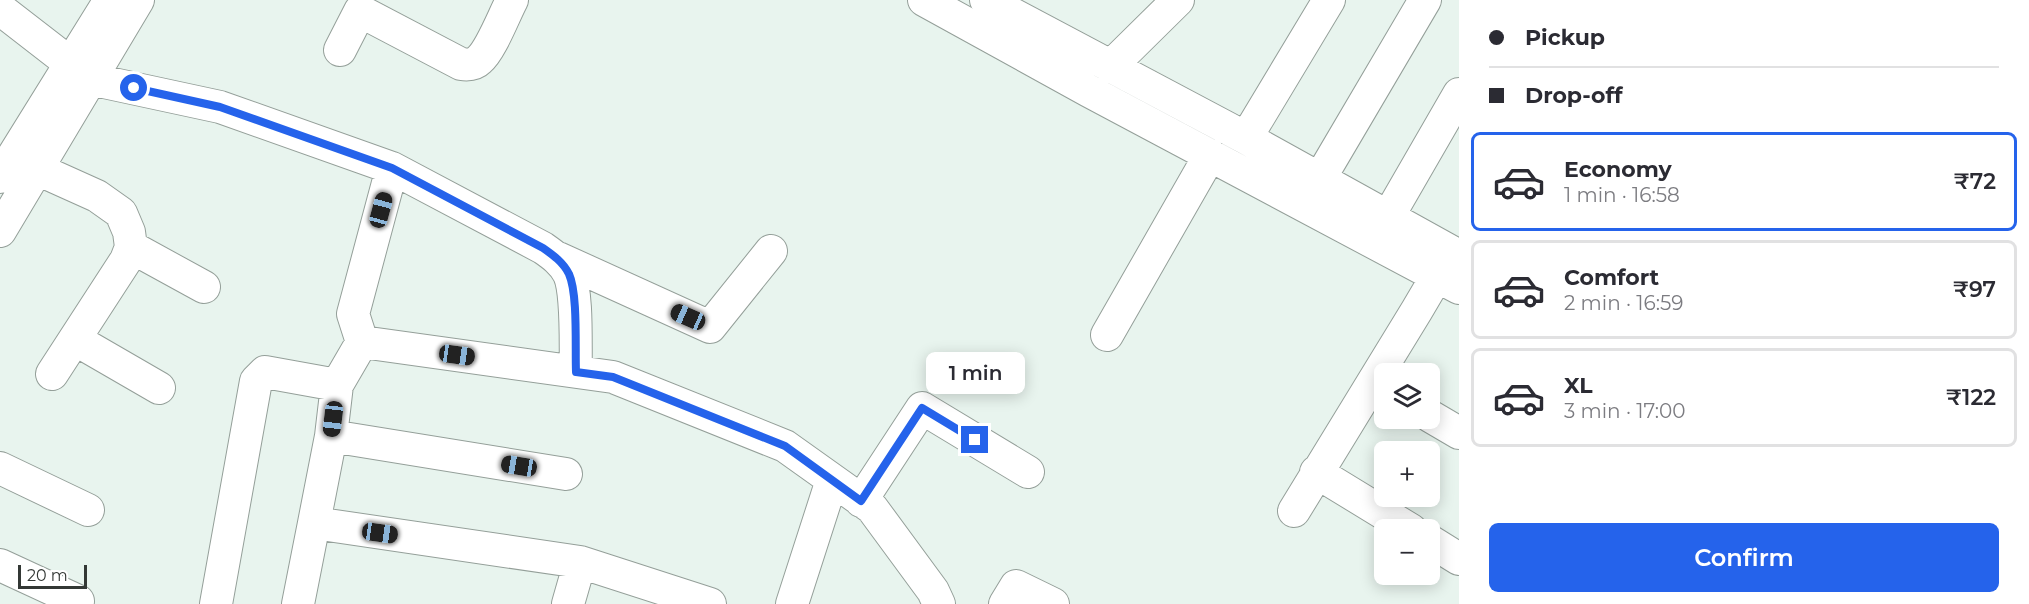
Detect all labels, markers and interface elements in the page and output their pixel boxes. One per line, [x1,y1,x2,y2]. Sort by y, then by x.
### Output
text: Pickup [1525,24,1605,51]
route start [120,74,147,101]
text: Drop-off [1525,82,1623,109]
icon: car [1492,155,1546,209]
text: Economy [1564,156,1672,183]
text: ₹72 [1954,168,1996,195]
text: 1 min · 16:58 [1564,183,1680,207]
car [368,190,394,230]
icon: car [1492,263,1546,317]
text: Comfort [1564,264,1659,291]
text: ₹97 [1953,276,1996,303]
text: 2 min · 16:59 [1564,291,1683,315]
car [668,301,708,333]
car [438,344,476,366]
callout: 1 min [926,353,1024,395]
text: 1 min [949,361,1002,385]
map controls [1374,363,1440,585]
button: layers [1374,363,1440,429]
icon: car [1492,371,1546,425]
text: XL [1564,372,1593,399]
text: ₹122 [1946,384,1996,411]
text: 3 min · 17:00 [1564,399,1685,423]
car [322,400,344,438]
route end [961,426,988,453]
button: + [1374,441,1440,507]
car [500,454,538,478]
button: − [1374,519,1440,585]
car [361,522,399,544]
button: Confirm [1489,523,1999,592]
scale bar [18,562,87,590]
text: 20 m [27,566,68,585]

